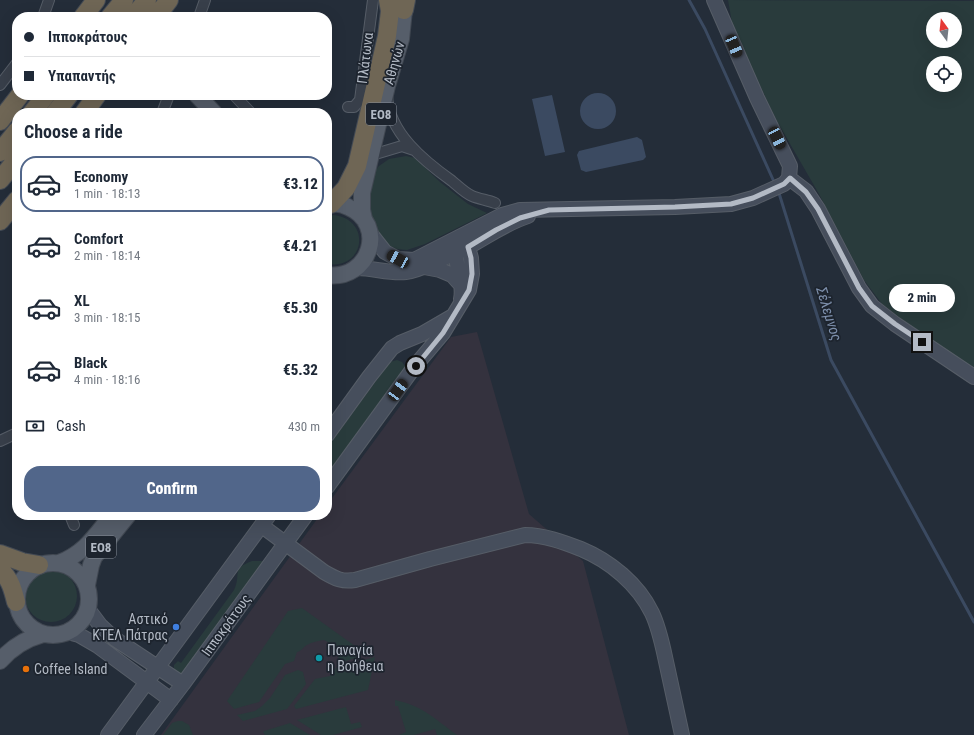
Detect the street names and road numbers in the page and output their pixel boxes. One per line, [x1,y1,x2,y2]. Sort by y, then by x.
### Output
street label: Πλάτωνα [354,31,376,85]
street label: Αθηνών [380,40,408,86]
road number: ΕΟ8 [366,103,396,125]
road number: ΕΟ8 [86,536,116,558]
street label: Ιπποκράτους [198,591,254,659]

